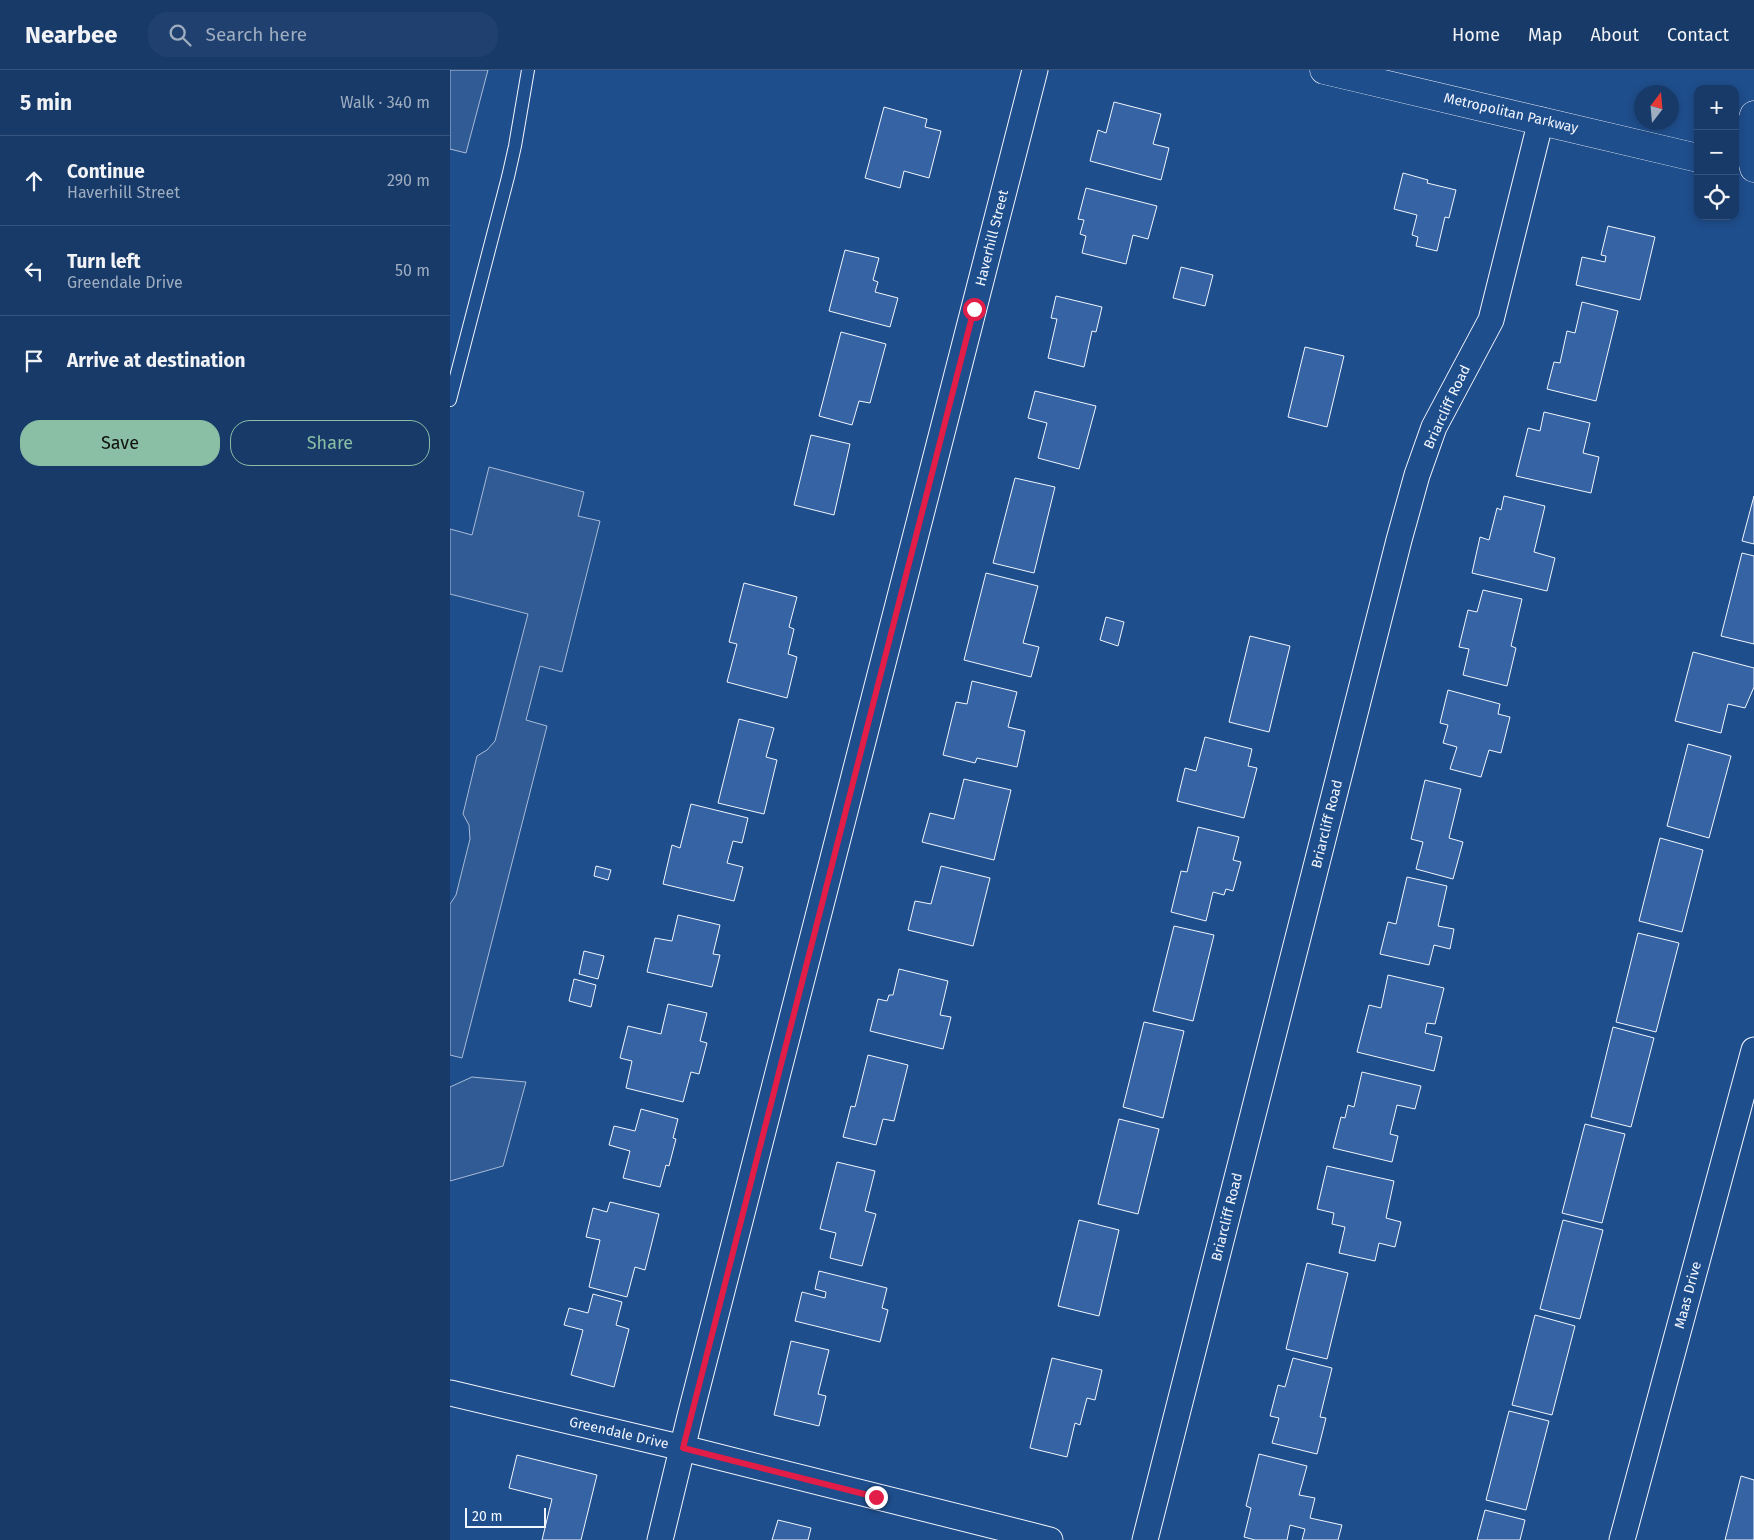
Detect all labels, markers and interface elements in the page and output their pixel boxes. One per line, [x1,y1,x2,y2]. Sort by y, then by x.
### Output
search box [148,12,498,57]
text: Nearbee [25,21,118,49]
icon: search [166,21,194,49]
text: Search here [206,23,307,46]
text: Home [1452,24,1500,46]
text: Map [1528,24,1562,46]
text: About [1590,24,1639,46]
text: Contact [1667,24,1729,46]
north arrow [1634,85,1679,130]
map controls [1694,85,1739,220]
button: + [1694,85,1739,130]
street label: Metropolitan Parkway [1442,89,1580,137]
text: 5 min [20,90,72,116]
text: Walk · 340 m [340,93,430,112]
button: − [1694,130,1739,175]
text: Continue [67,160,145,183]
icon: ahead [20,167,48,195]
text: 290 m [387,171,430,190]
button: locate [1694,175,1739,220]
text: Haverhill Street [67,183,180,202]
street label: Haverhill Street [972,187,1012,288]
text: Turn left [67,250,141,273]
icon: left [20,257,48,285]
text: 50 m [395,261,430,280]
text: Greendale Drive [67,273,183,292]
route start [963,298,986,321]
icon: arrive [20,347,48,375]
text: Arrive at destination [67,349,246,372]
street label: Briarcliff Road [1420,362,1474,452]
button: Save [20,420,220,466]
button: Share [230,420,430,466]
street label: Briarcliff Road [1308,778,1346,870]
street label: Briarcliff Road [1208,1171,1246,1263]
street label: Maas Drive [1671,1259,1705,1331]
street label: Greendale Drive [568,1413,670,1453]
route end [865,1486,888,1509]
scale bar [465,1505,546,1528]
text: 20 m [472,1508,502,1525]

